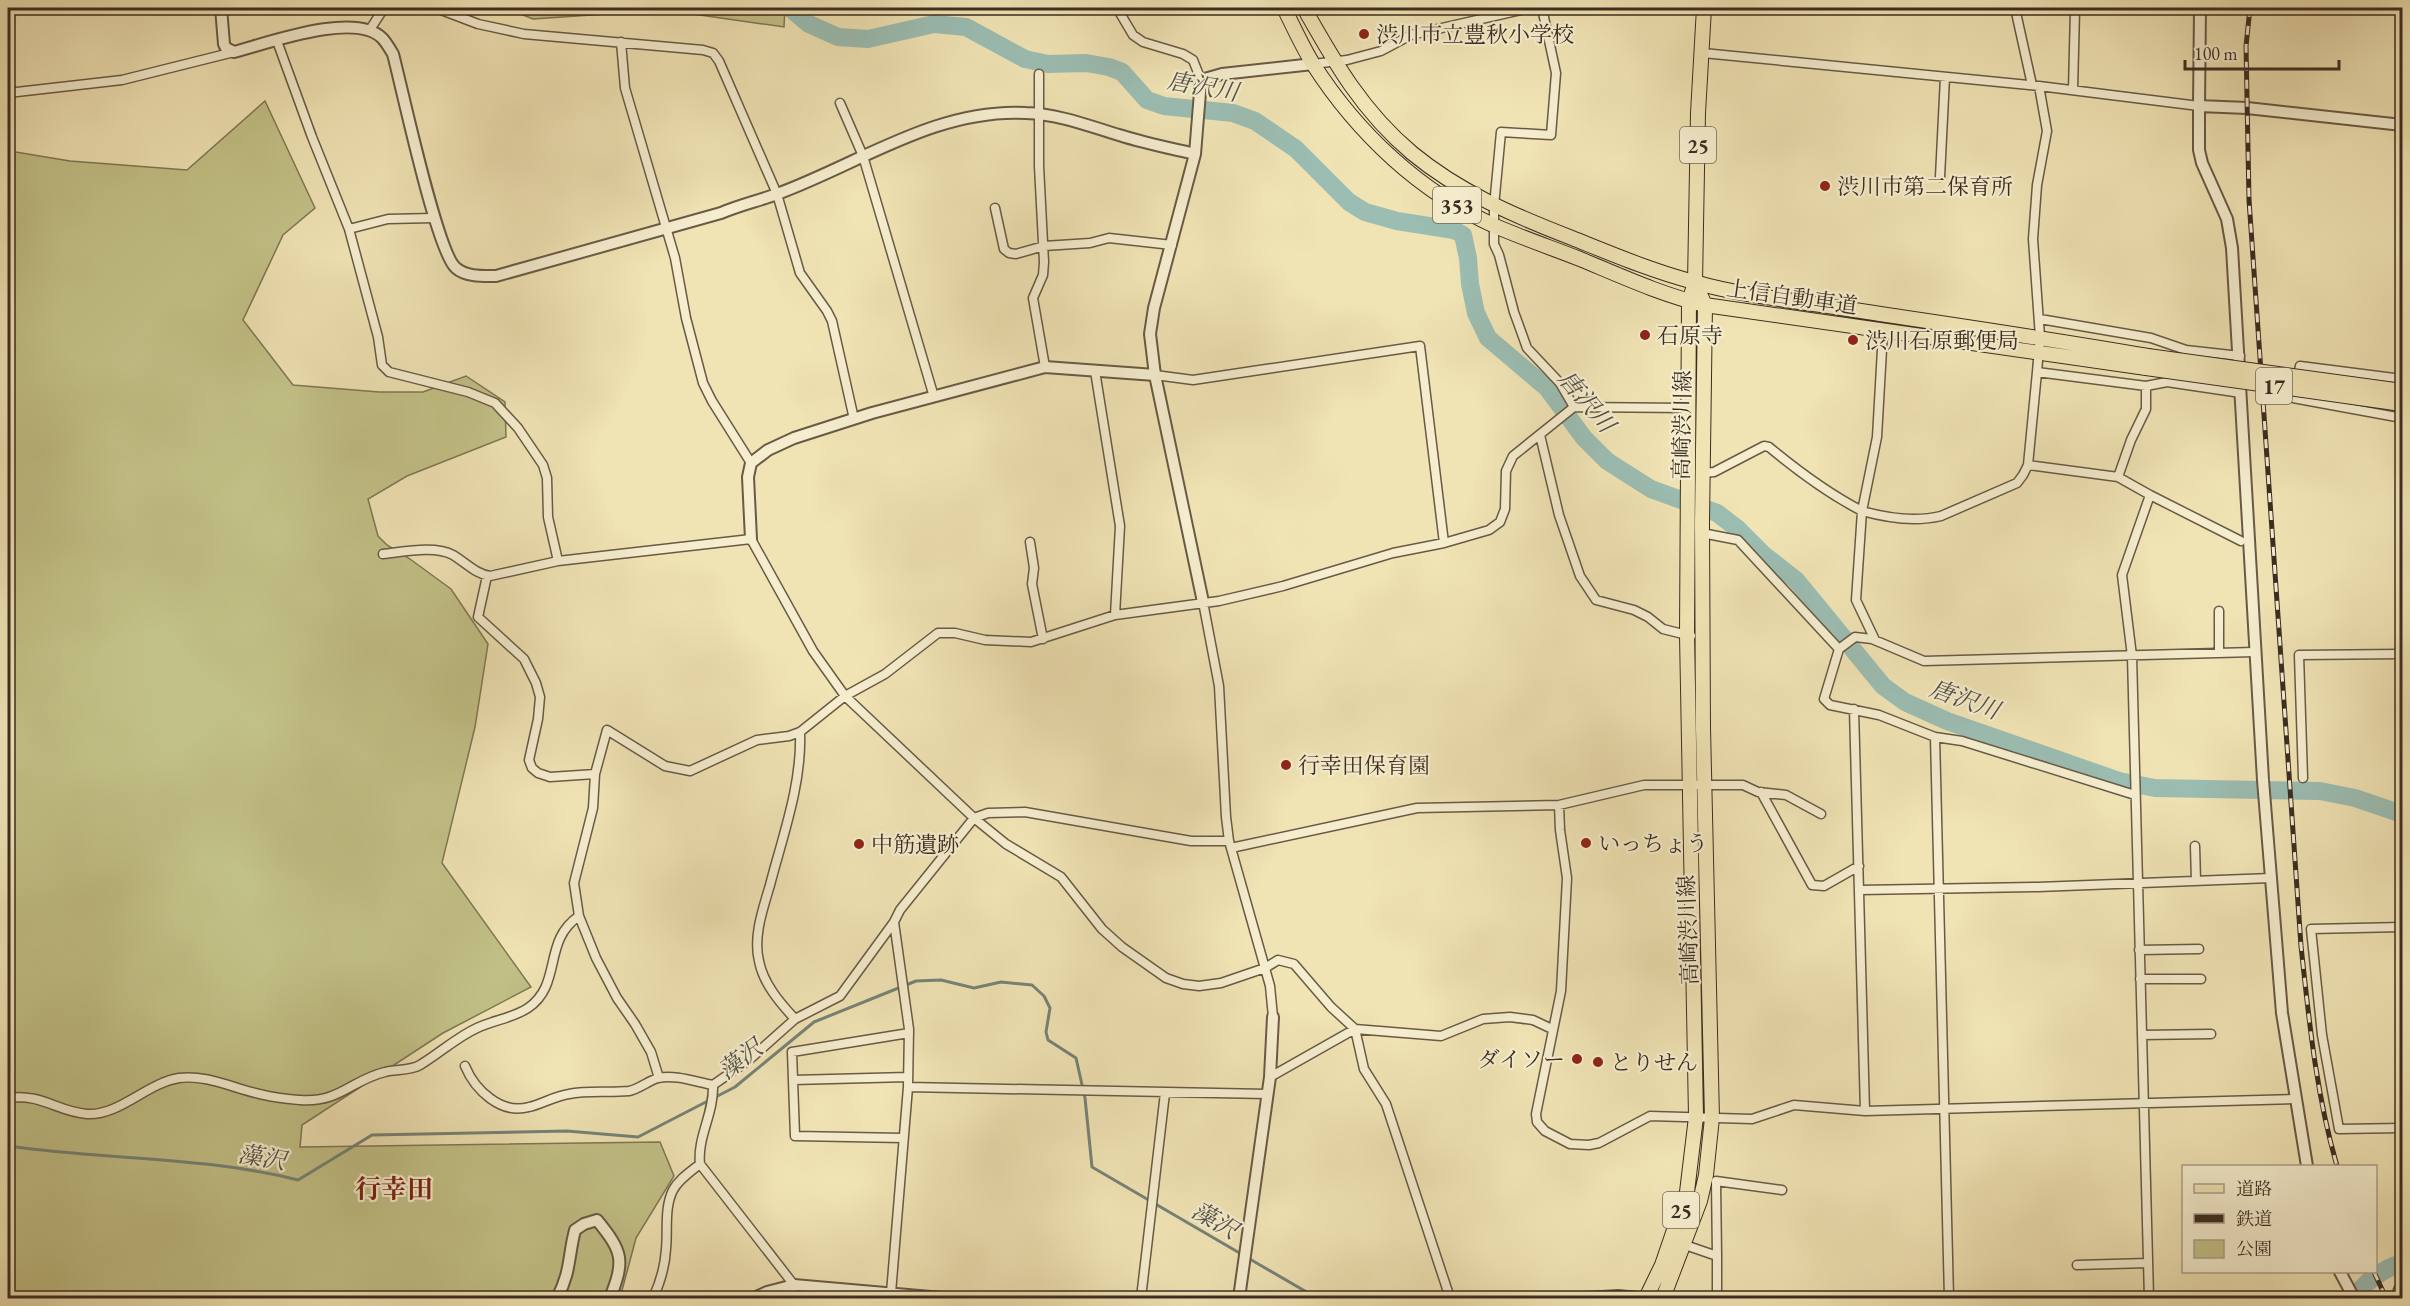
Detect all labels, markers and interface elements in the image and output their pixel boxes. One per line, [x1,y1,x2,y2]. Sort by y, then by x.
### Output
place label: 渋川市立豊秋小学校 [1376,20,1574,49]
marker: 渋川市立豊秋小学校 [1357,27,1371,41]
scale bar [2185,33,2340,71]
text: 100 m [2194,42,2238,65]
water label: 唐沢川 [1165,64,1244,108]
road number: 25 [1680,127,1716,163]
place label: 渋川市第二保育所 [1837,172,2013,201]
marker: 渋川市第二保育所 [1818,179,1832,193]
road number: 353 [1433,187,1481,223]
street label: 上信自動車道 [1725,273,1859,321]
place label: 石原寺 [1657,321,1723,350]
place label: 渋川石原郵便局 [1865,326,2019,355]
marker: 石原寺 [1638,328,1652,342]
marker: 渋川石原郵便局 [1846,333,1860,347]
water label: 唐沢川 [1552,363,1624,441]
road number: 17 [2256,368,2292,404]
street label: 高崎渋川線 [1667,370,1697,480]
water label: 唐沢川 [1926,672,2007,727]
place label: 行幸田保育園 [1298,751,1430,780]
marker: 行幸田保育園 [1279,758,1293,772]
place label: いっちょう [1598,829,1708,858]
place label: 中筋遺跡 [871,830,959,859]
marker: いっちょう [1579,836,1593,850]
marker: 中筋遺跡 [852,837,866,851]
street label: 高崎渋川線 [1672,875,1704,985]
water label: 藻沢 [712,1030,771,1086]
place label: ダイソー [1477,1045,1565,1074]
place label: とりせん [1610,1048,1698,1077]
marker: ダイソー [1570,1052,1584,1066]
marker: とりせん [1591,1055,1605,1069]
water label: 藻沢 [236,1138,291,1177]
legend [2182,1165,2377,1273]
district label: 行幸田 [355,1172,433,1206]
text: 道路 [2236,1177,2272,1200]
road number: 25 [1663,1192,1699,1228]
water label: 藻沢 [1186,1195,1246,1247]
text: 鉄道 [2236,1207,2272,1230]
text: 公園 [2236,1237,2272,1260]

